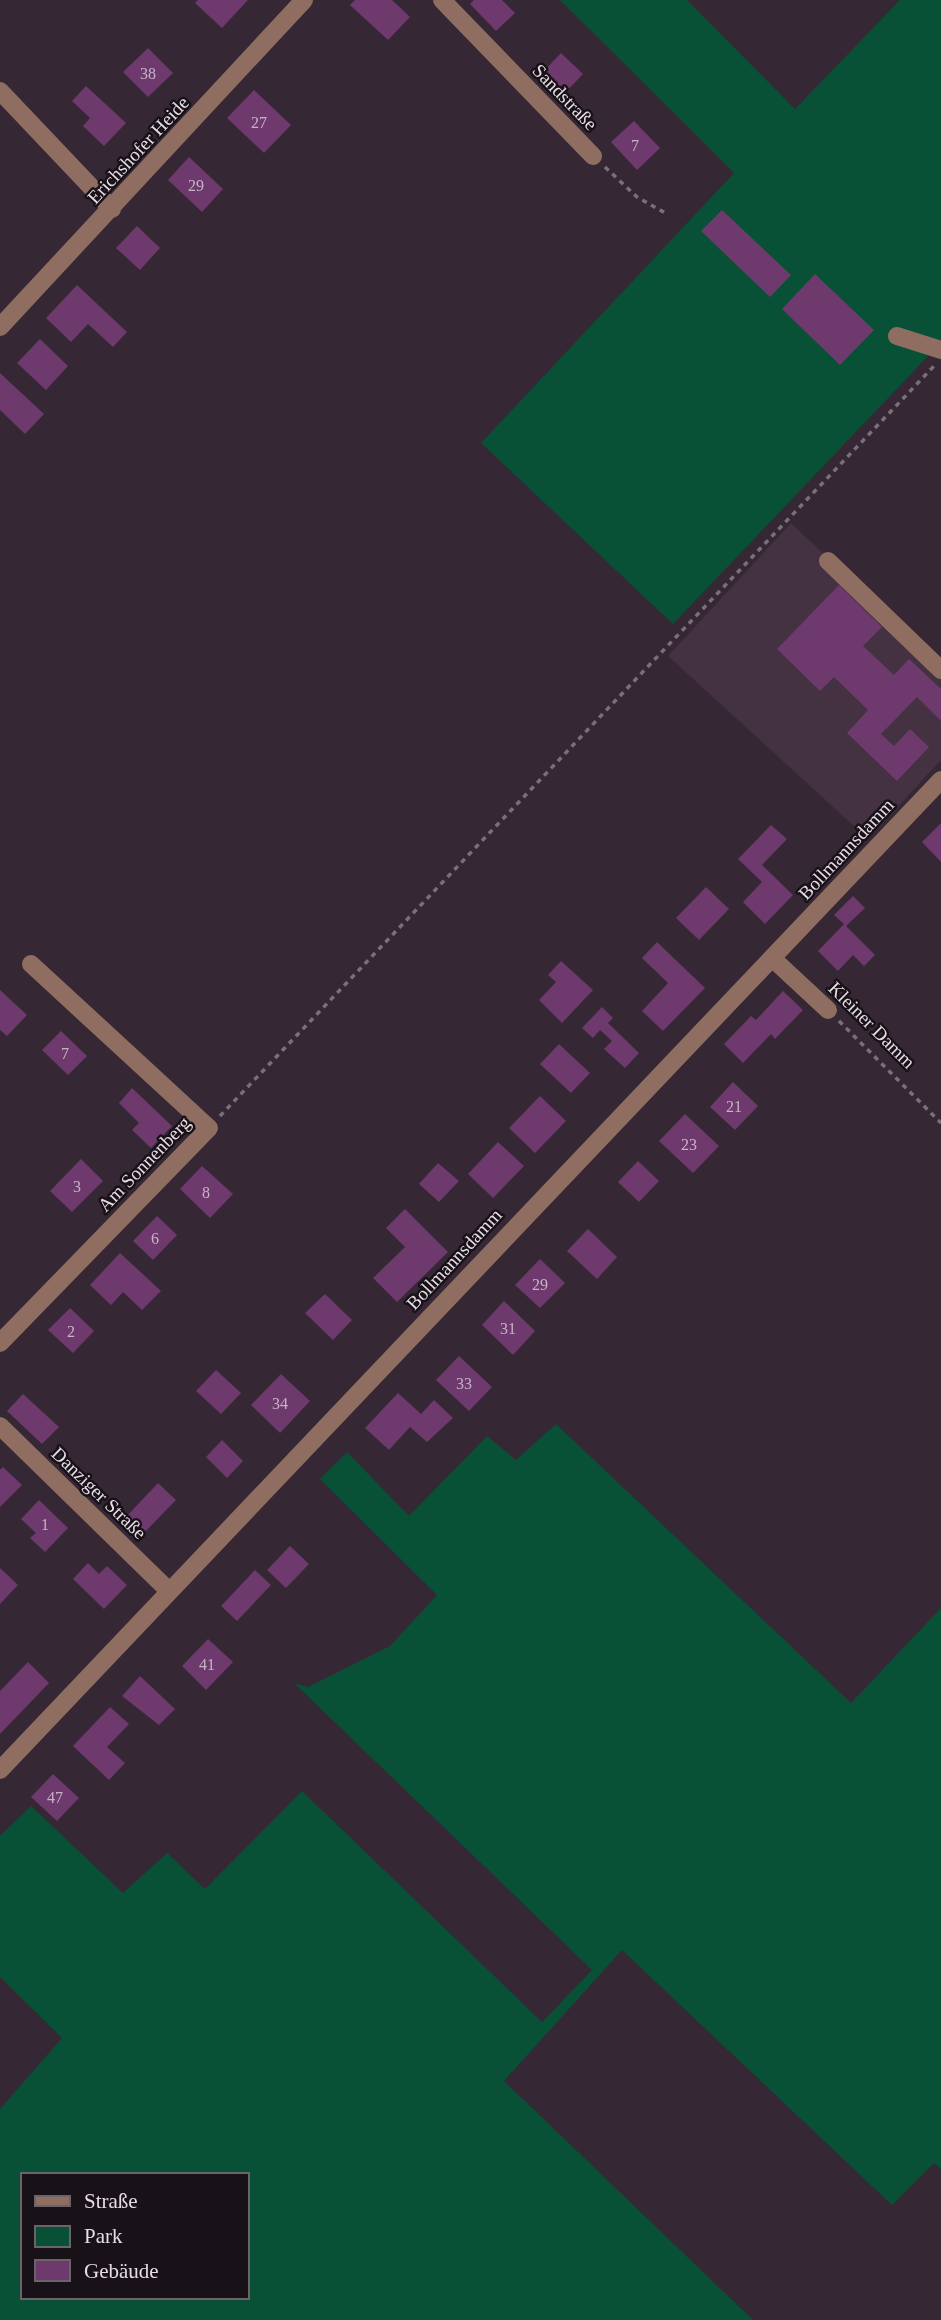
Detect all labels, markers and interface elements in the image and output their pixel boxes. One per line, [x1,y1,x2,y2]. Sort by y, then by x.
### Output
street label: Sandstraße [528,60,602,134]
house number: 38 [140,65,156,82]
street label: Erichshofer Heide [83,92,193,208]
house number: 27 [251,114,267,131]
house number: 7 [631,137,639,154]
house number: 29 [188,177,204,194]
street label: Bollmannsdamm [794,794,898,904]
street label: Kleiner Damm [824,977,920,1073]
house number: 7 [61,1045,69,1062]
house number: 21 [726,1098,742,1115]
street label: Am Sonnenberg [93,1112,195,1216]
house number: 23 [681,1136,697,1153]
house number: 3 [73,1178,81,1195]
house number: 8 [202,1184,210,1201]
street label: Bollmannsdamm [402,1204,506,1314]
house number: 6 [151,1230,159,1247]
house number: 29 [532,1276,548,1293]
house number: 31 [500,1320,516,1337]
house number: 2 [67,1323,75,1340]
house number: 33 [456,1375,472,1392]
house number: 34 [272,1395,288,1412]
street label: Danziger Straße [47,1443,151,1543]
house number: 1 [41,1516,49,1533]
house number: 41 [199,1656,215,1673]
house number: 47 [47,1789,63,1806]
legend [21,2173,248,2299]
text: Straße [84,2189,138,2213]
text: Park [84,2224,123,2248]
text: Gebäude [84,2259,159,2283]

